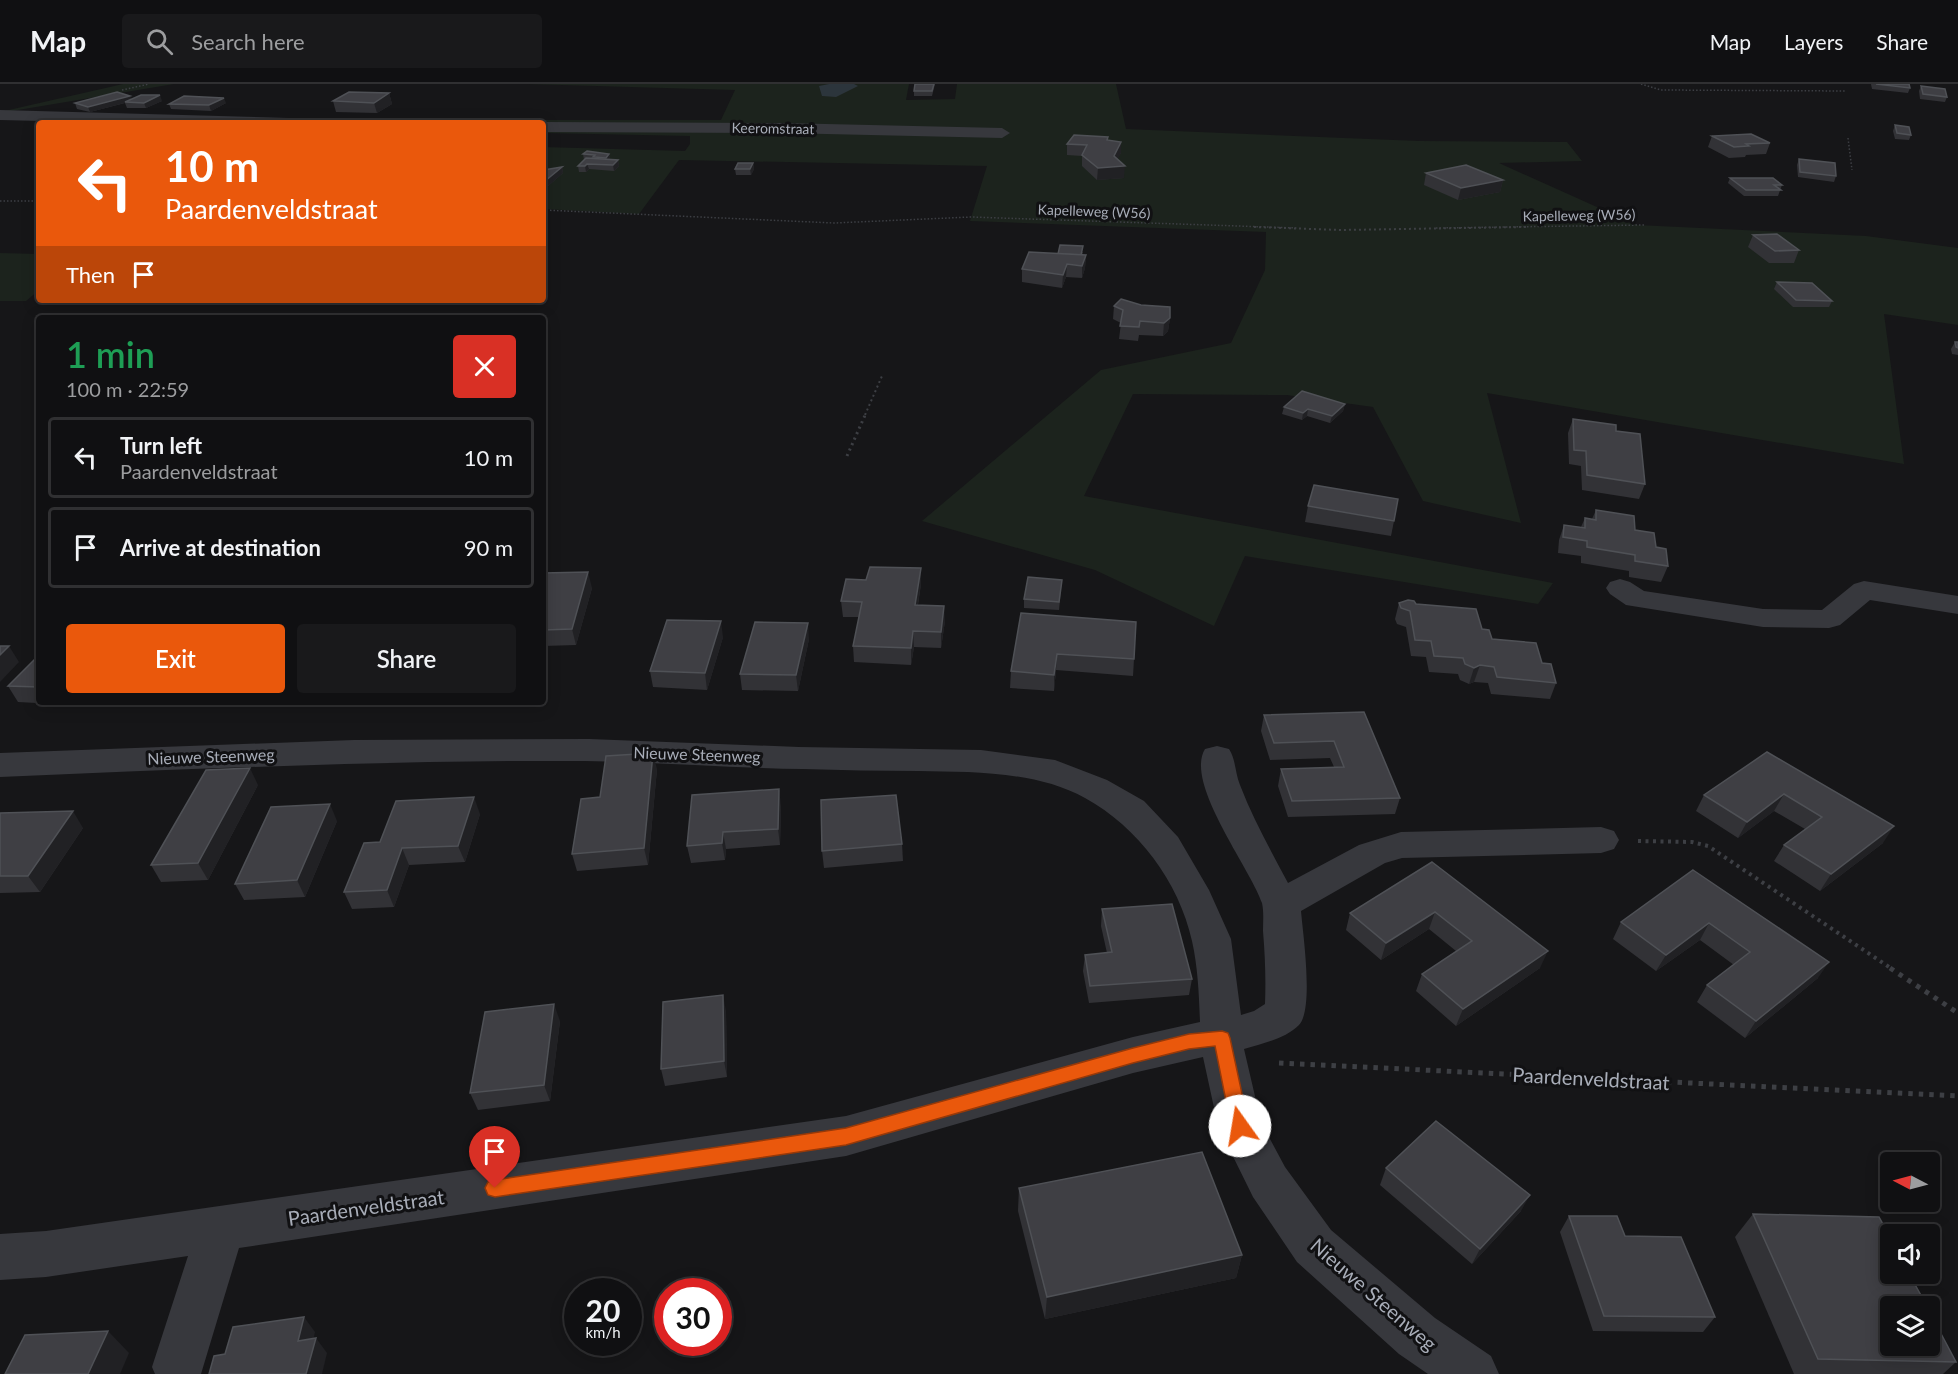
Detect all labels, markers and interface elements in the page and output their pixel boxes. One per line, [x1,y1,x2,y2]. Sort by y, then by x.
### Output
search box [122,14,542,68]
text: Map [30,24,86,58]
icon: search [143,25,176,58]
text: Search here [191,28,305,55]
text: Map [1710,29,1751,54]
text: Layers [1784,29,1843,54]
text: Share [1876,29,1928,54]
street label: Keeromstraat [732,119,814,137]
text: 10 m [165,141,259,191]
icon: left [66,144,144,222]
text: Paardenveldstraat [165,192,378,225]
street label: Kapelleweg (W56) [1037,201,1151,221]
street label: Kapelleweg (W56) [1522,206,1636,224]
icon: arrive [127,258,160,291]
text: Then [66,261,115,288]
text: 1 min [66,332,155,376]
button: close [453,335,516,398]
text: 100 m · 22:59 [66,377,189,401]
text: Turn left [120,432,202,459]
icon: left [69,441,102,474]
text: 10 m [464,444,513,471]
text: Paardenveldstraat [120,459,278,483]
icon: arrive [69,531,102,564]
text: Arrive at destination [120,534,321,561]
text: 90 m [464,534,513,561]
button: Exit [66,624,285,693]
button: Share [297,624,516,693]
street label: Nieuwe Steenweg [633,742,761,766]
street label: Nieuwe Steenweg [147,744,275,768]
street label: Paardenveldstraat [1512,1062,1670,1094]
position arrow [1208,1094,1272,1158]
pin [469,1126,520,1188]
icon: arrive [478,1135,511,1168]
north arrow [1880,1152,1940,1212]
map controls [1880,1152,1940,1356]
street label: Paardenveldstraat [286,1184,446,1230]
button: sound [1880,1224,1940,1284]
street label: Nieuwe Steenweg [1306,1233,1442,1355]
speed limit sign: 30 [654,1278,732,1356]
text: 20 [586,1292,620,1328]
button: layers [1880,1296,1940,1356]
text: km/h [585,1323,621,1341]

